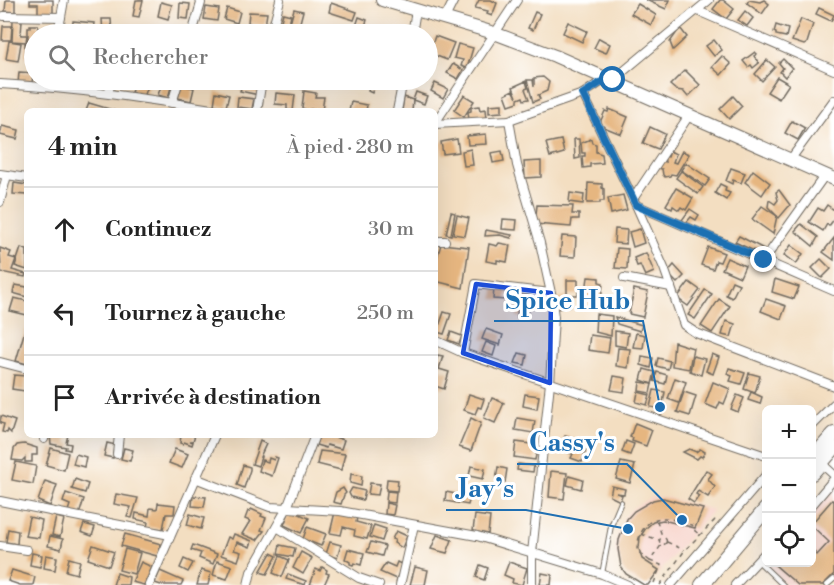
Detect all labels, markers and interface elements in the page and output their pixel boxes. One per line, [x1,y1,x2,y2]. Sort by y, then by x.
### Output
search box [24,24,438,90]
icon: search [45,41,78,74]
text: Rechercher [93,44,208,71]
route start [599,66,625,92]
text: 4 min [48,131,118,163]
text: À pied · 280 m [286,135,414,160]
icon: ahead [48,213,81,246]
text: Continuez [105,216,211,243]
text: 30 m [368,217,414,242]
route end [750,246,776,272]
callout: Spice Hub [494,277,643,321]
text: Spice Hub [505,285,631,317]
icon: left [48,297,81,330]
text: Tournez à gauche [105,300,286,327]
text: 250 m [357,301,414,326]
icon: arrive [48,381,81,414]
text: Arrivée à destination [105,384,321,411]
map controls [762,405,816,567]
button: + [762,405,816,459]
callout: Cassy's [517,420,627,464]
text: Cassy's [529,427,615,459]
button: − [762,459,816,513]
callout: Jay’s [446,466,526,510]
text: Jay’s [455,473,514,505]
button: locate [762,513,816,567]

